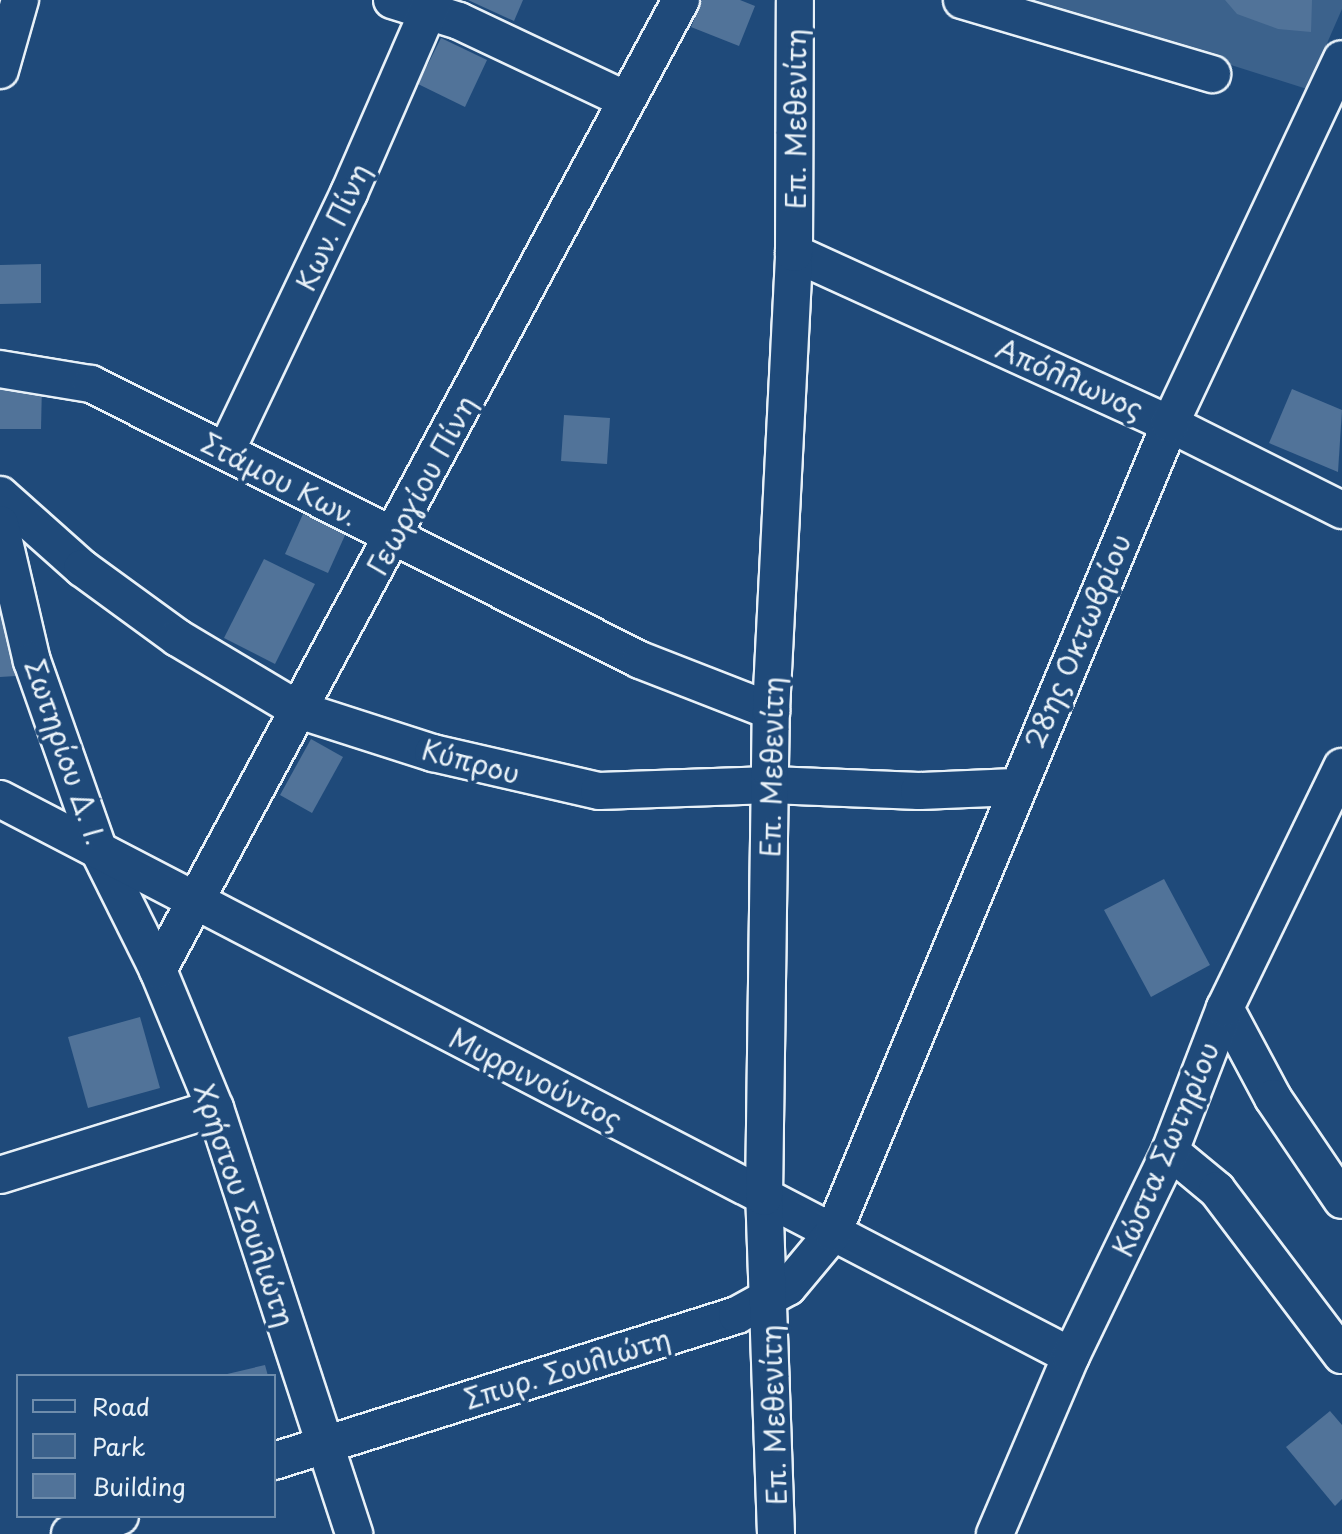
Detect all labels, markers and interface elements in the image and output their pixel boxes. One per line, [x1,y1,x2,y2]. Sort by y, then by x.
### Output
street label: Επ. Μεθενίτη [778,28,812,210]
street label: Κων. Πίνη [288,158,376,296]
street label: Απόλλωνος [991,331,1149,425]
street label: Γεωργίου Πίνη [359,389,483,581]
street label: Στάμου Κων. [196,425,364,533]
street label: 28ης Οκτωβρίου [1016,528,1138,754]
street label: Σωτηρίου Δ. Ι. [19,655,113,849]
street label: Επ. Μεθενίτη [753,676,789,858]
street label: Κύπρου [418,732,524,790]
street label: Μυρρινούντος [444,1020,628,1136]
street label: Κώστα Σωτηρίου [1105,1036,1225,1262]
street label: Χρήστου Σουλιώτη [188,1079,302,1331]
street label: Σπυρ. Σουλιώτη [460,1321,674,1415]
street label: Επ. Μεθενίτη [753,1324,793,1506]
legend [16,1374,276,1518]
text: Road [92,1388,150,1424]
text: Park [92,1428,146,1464]
text: Building [92,1468,186,1504]

